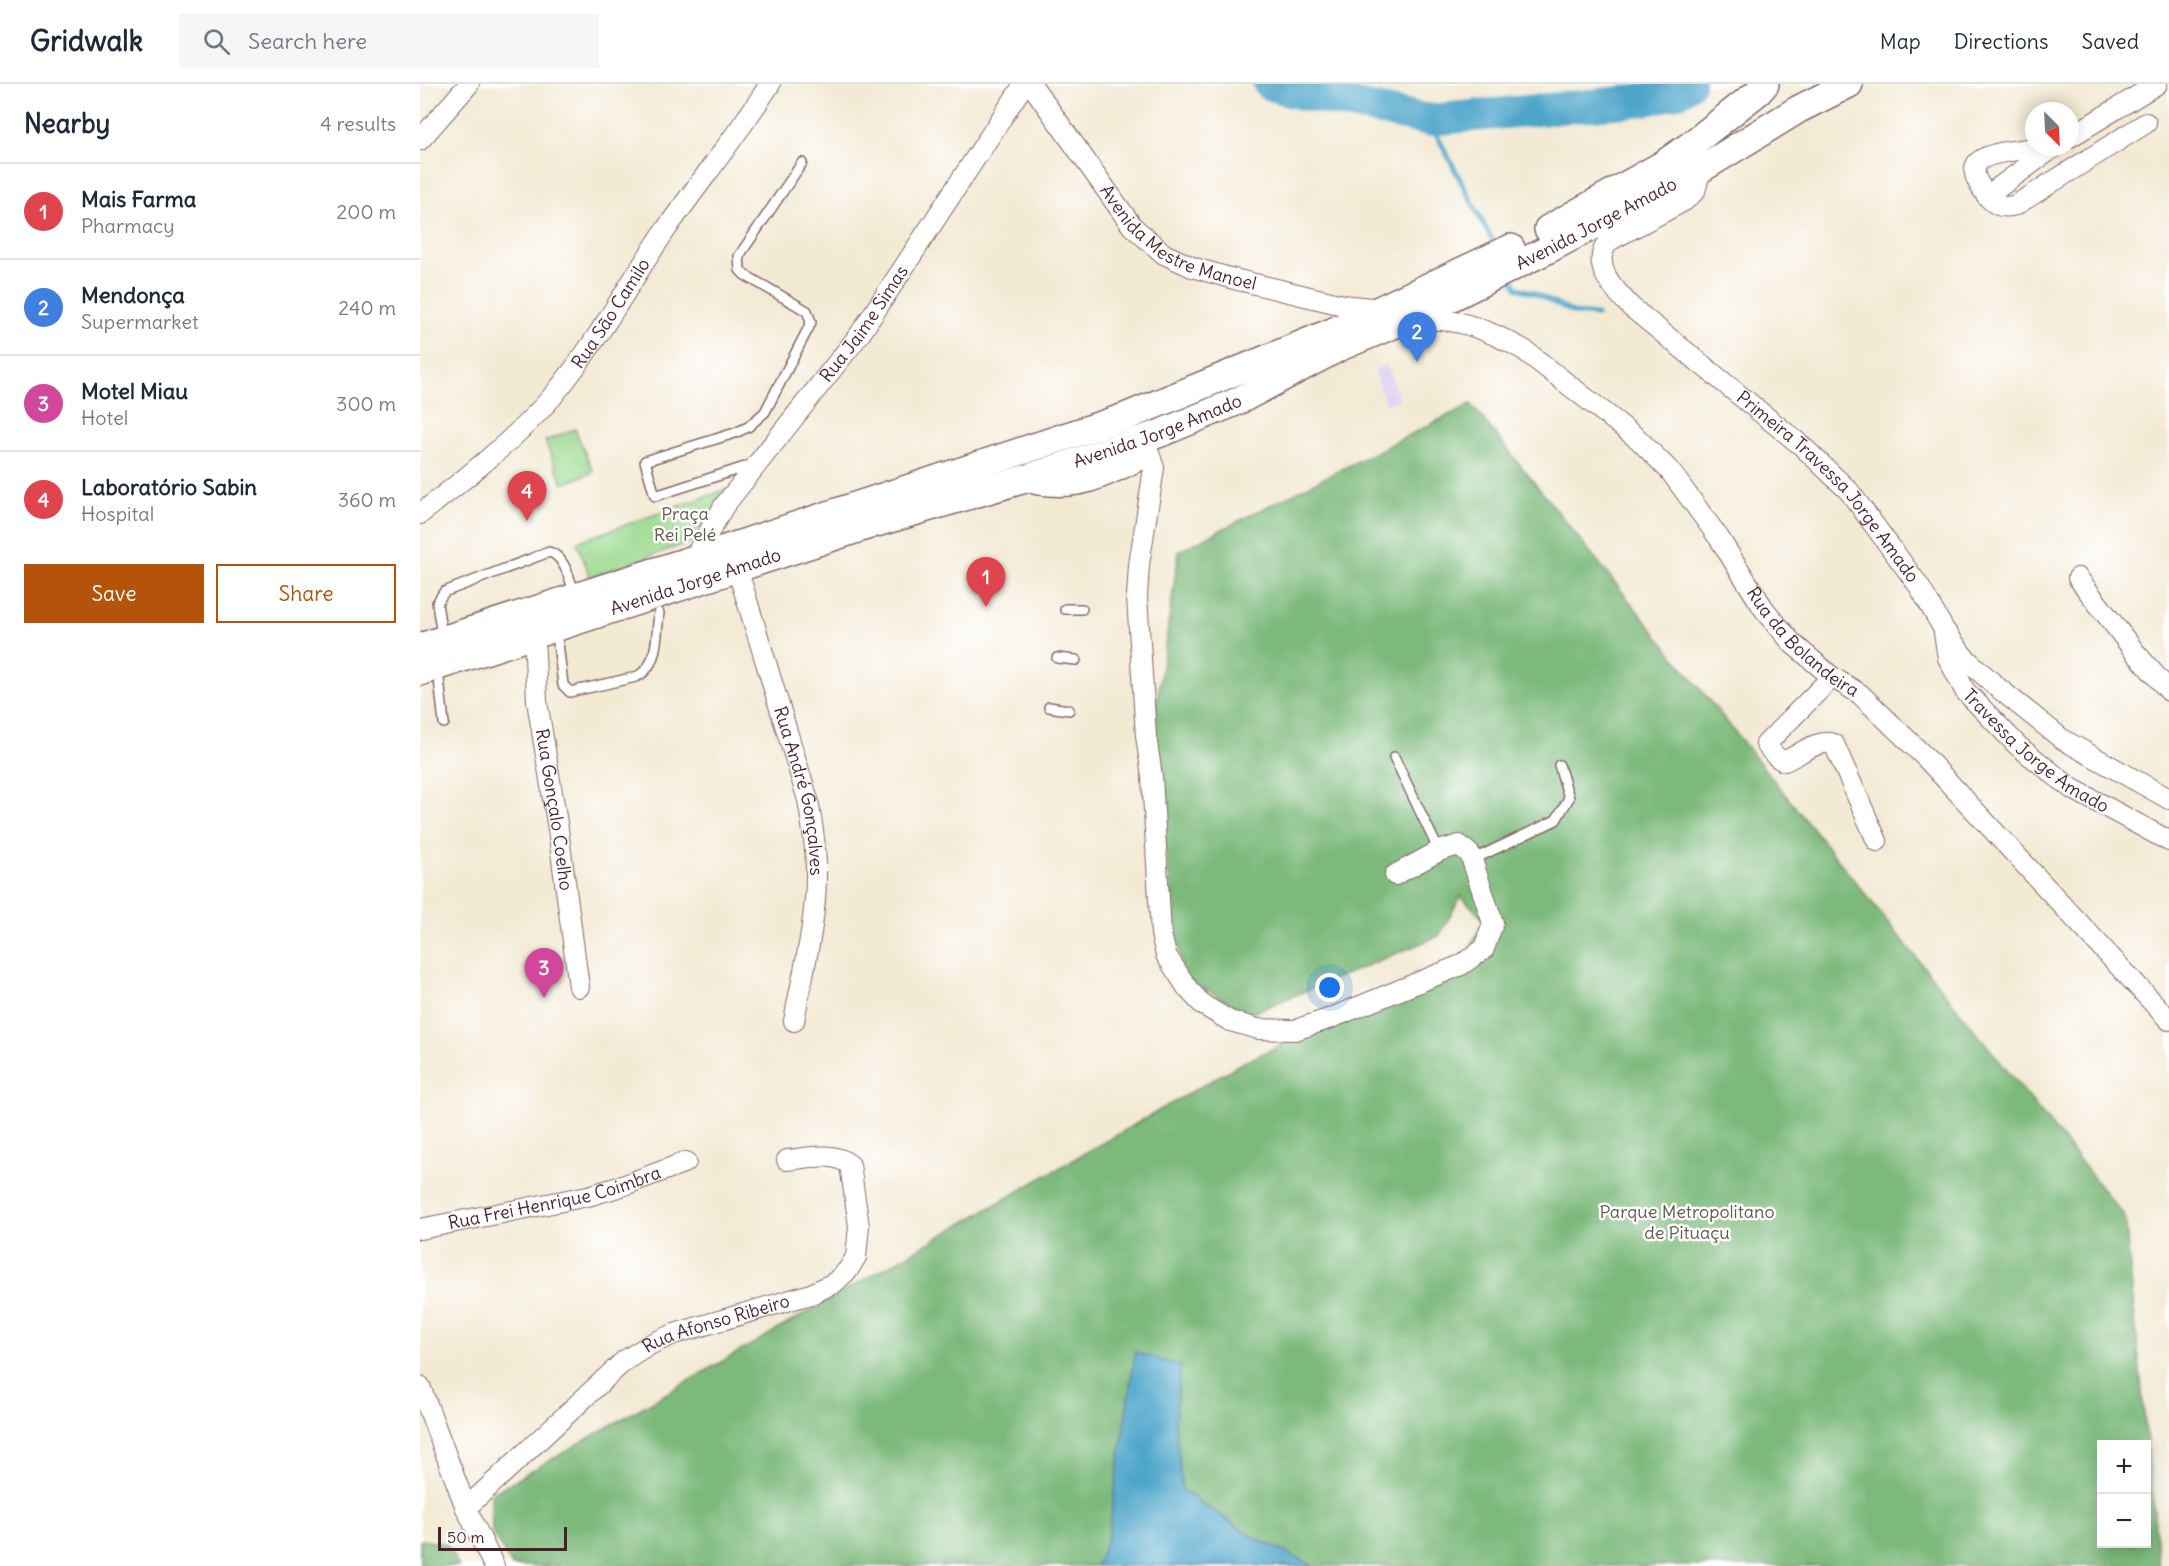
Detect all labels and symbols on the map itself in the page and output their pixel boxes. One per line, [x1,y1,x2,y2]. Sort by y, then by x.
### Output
north arrow [2025,102,2079,156]
street label: Avenida Jorge Amado [1512,172,1680,275]
street label: Avenida Mestre Manoel [1095,180,1259,295]
street label: Rua São Camilo [566,254,655,373]
street label: Rua Jaime Simas [814,261,913,387]
pin: 2 [1398,312,1436,362]
street label: Primeira Travessa Jorge Amado [1732,385,1925,587]
street label: Avenida Jorge Amado [1070,389,1245,473]
pin: 4 [508,472,546,521]
park label: Praça Rei Pelé [654,502,716,546]
street label: Avenida Jorge Amado [607,543,784,620]
pin: 1 [966,558,1006,607]
street label: Rua da Bolandeira [1742,582,1863,702]
street label: Travessa Jorge Amado [1958,684,2113,817]
street label: Rua André Gonçalves [769,703,828,876]
street label: Rua Gonçalo Coelho [531,727,578,892]
pin: 3 [524,948,564,998]
your location [1315,973,1344,1002]
street label: Rua Frei Henrique Coimbra [446,1161,664,1234]
park label: Parque Metropolitano de Pituaçu [1599,1200,1775,1244]
street label: Rua Afonso Ribeiro [638,1289,792,1358]
scale bar [438,1524,567,1552]

